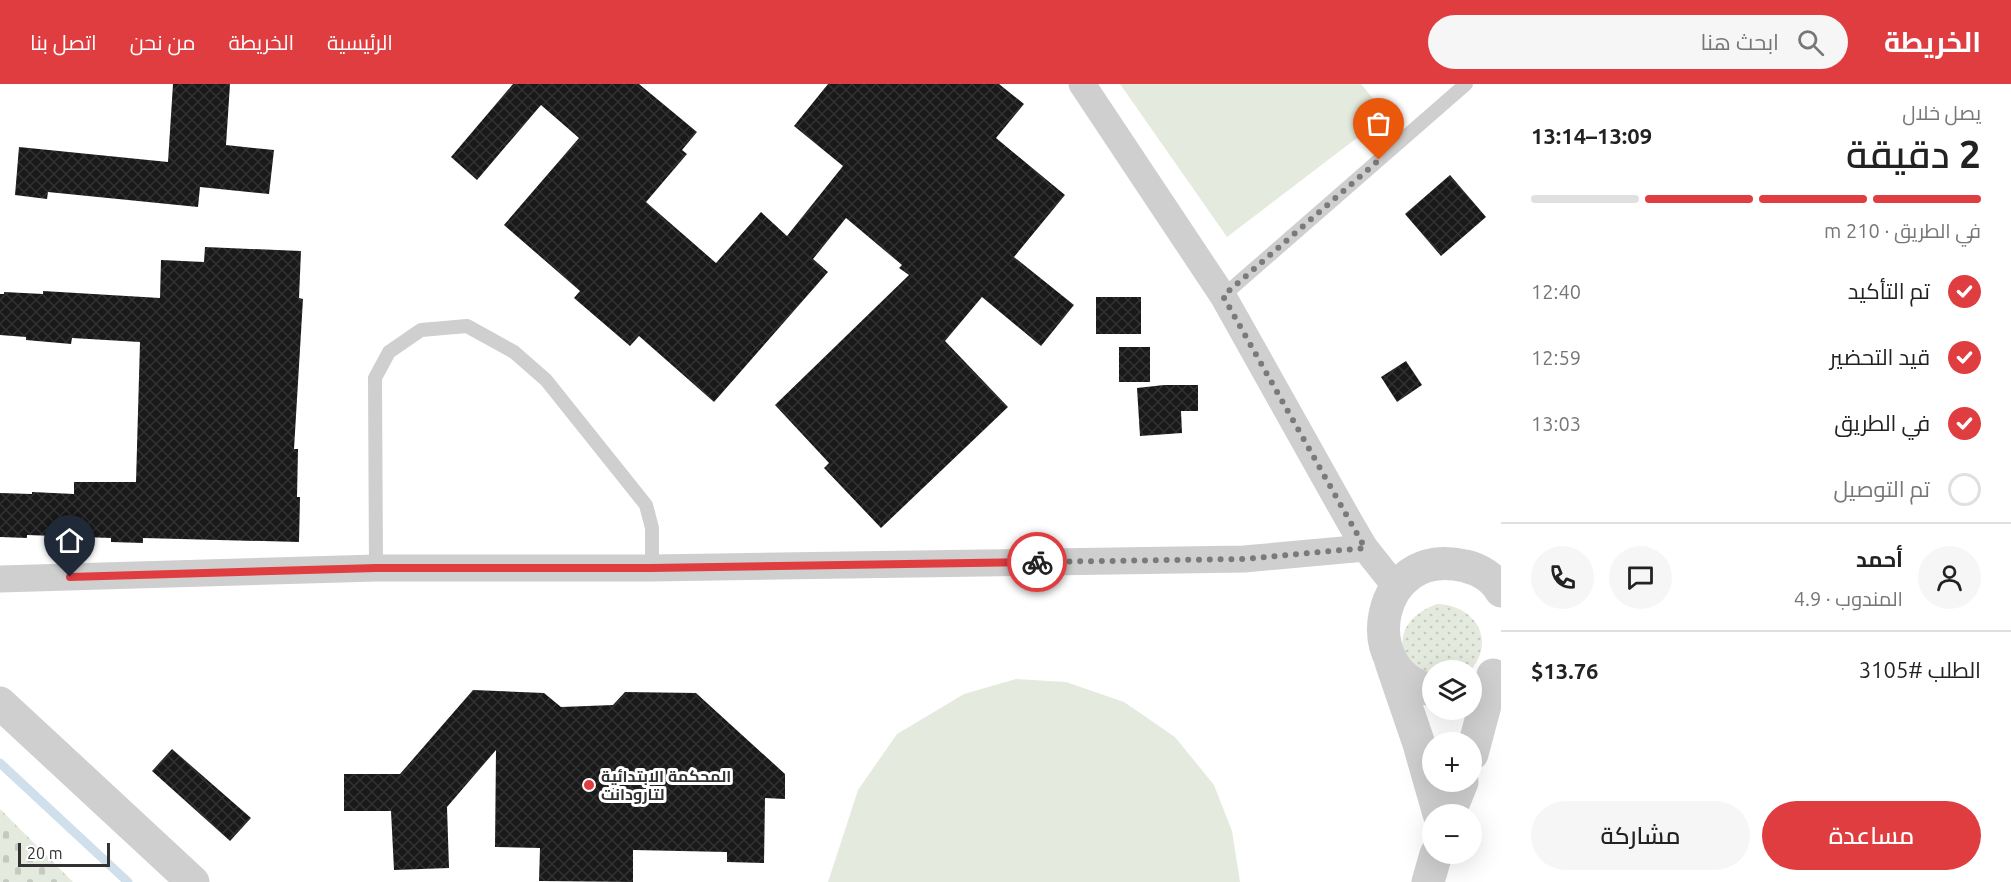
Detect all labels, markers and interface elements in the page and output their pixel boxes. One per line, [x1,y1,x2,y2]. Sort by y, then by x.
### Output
search box [1428,15,1848,69]
icon: search [1794,26,1827,59]
text: الخريطة [1884,26,1981,57]
text: ابحث هنا [1700,29,1779,54]
text: اتصل بنا [30,30,97,54]
text: من نحن [130,30,196,54]
text: الخريطة [229,30,294,54]
text: الرئيسية [327,30,393,54]
pin [1353,98,1404,160]
text: يصل خلال [1902,101,1981,124]
icon: bag [1362,107,1395,140]
text: 13:09–13:14 [1531,123,1652,148]
text: 2 دقيقة [1846,132,1981,175]
text: في الطريق · 210 m [1824,219,1981,242]
icon: check [1948,275,1981,308]
text: تم التأكيد [1848,278,1930,303]
text: 12:40 [1531,280,1581,303]
icon: check [1948,341,1981,374]
text: قيد التحضير [1830,344,1930,369]
text: 12:59 [1531,346,1581,369]
icon: check [1948,407,1981,440]
text: في الطريق [1834,410,1930,435]
text: 13:03 [1531,412,1581,435]
text: تم التوصيل [1834,476,1930,501]
pin [44,515,95,577]
icon: home [53,524,86,557]
courier [1007,532,1067,592]
icon: bike [1021,546,1054,579]
button: phone [1531,546,1594,609]
button: chat [1609,546,1672,609]
text: أحمد [1856,546,1903,571]
button: person [1918,546,1981,609]
text: المندوب · 4.9 [1794,587,1903,610]
text: الطلب #3105 [1859,657,1981,682]
text: $13.76 [1531,658,1598,683]
map controls [1422,660,1482,864]
button: layers [1422,660,1482,720]
button: + [1422,732,1482,792]
place label: المحكمة الابتدائية لتارودانت [601,767,731,804]
marker: المحكمة الابتدائية لتارودانت [582,778,596,792]
button: مشاركة [1531,801,1750,870]
button: مساعدة [1762,801,1981,870]
button: − [1422,804,1482,864]
scale bar [18,840,110,868]
text: 20 m [27,844,63,862]

